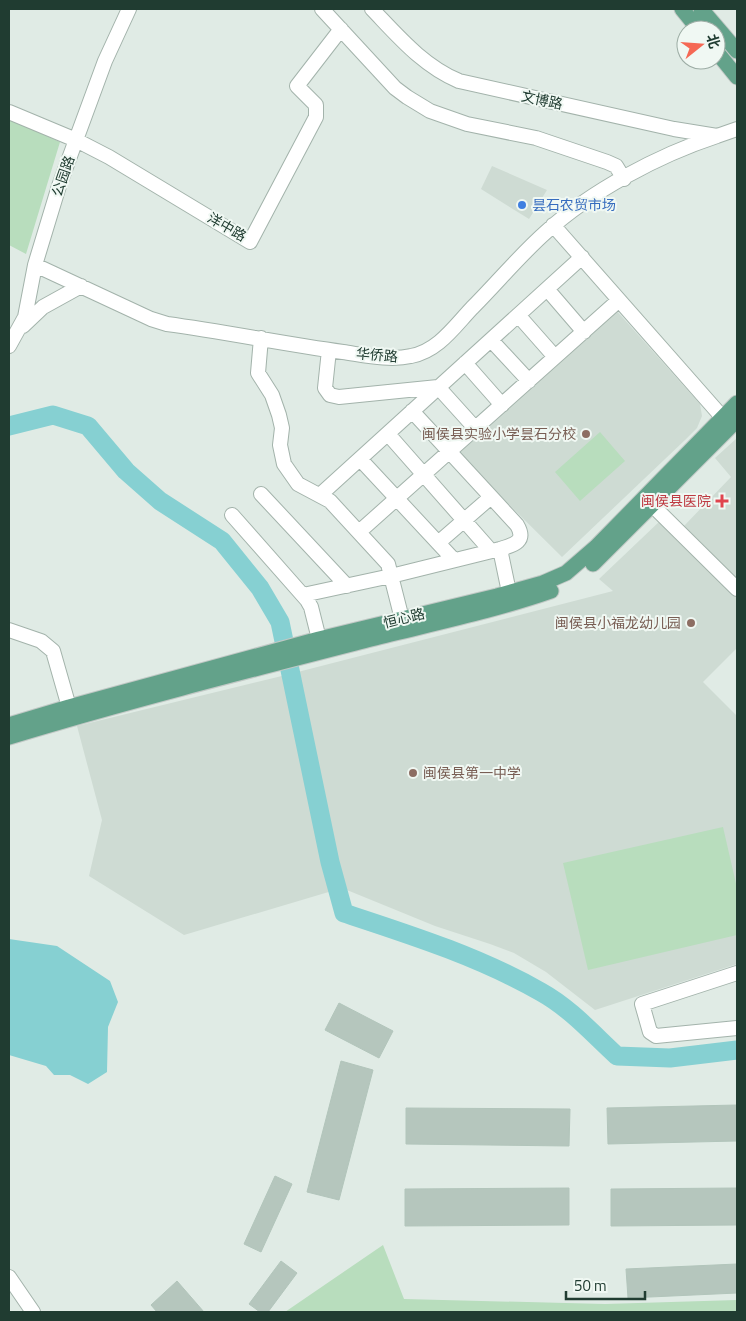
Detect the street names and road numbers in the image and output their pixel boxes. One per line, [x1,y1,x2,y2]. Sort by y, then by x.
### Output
street label: 文博路 [519,85,565,114]
street label: 公园路 [46,153,79,199]
street label: 洋中路 [204,207,251,246]
street label: 华侨路 [355,342,399,367]
street label: 恒心路 [381,602,427,633]

